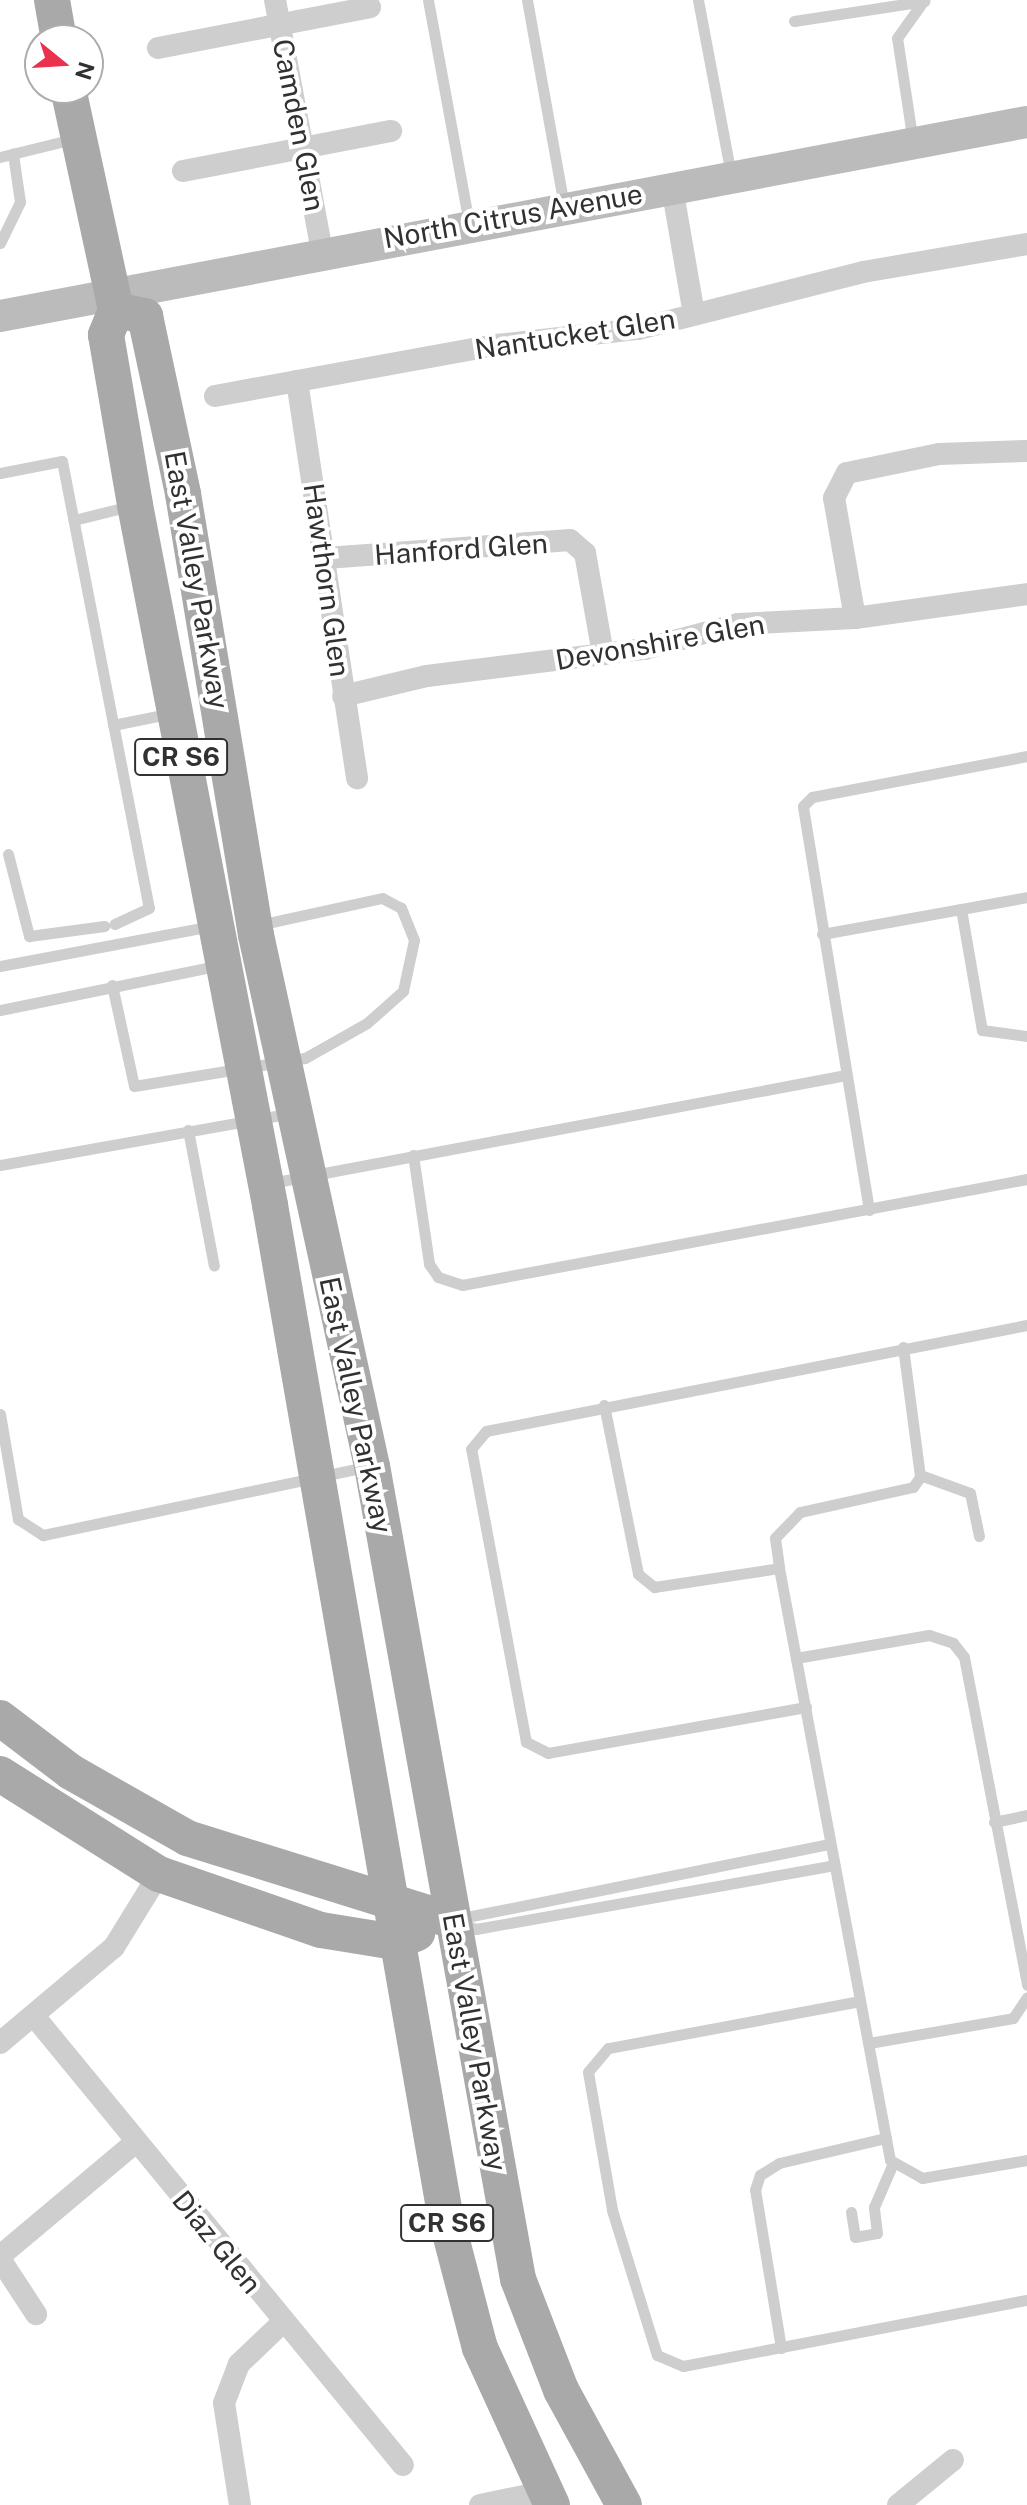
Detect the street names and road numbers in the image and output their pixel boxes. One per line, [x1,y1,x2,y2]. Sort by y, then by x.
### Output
street label: Camden Glen [266,36,332,214]
street label: North Citrus Avenue [381,177,645,255]
street label: Nantucket Glen [472,302,678,366]
street label: East Valley Parkway [158,448,236,712]
street label: Hawthorn Glen [297,481,357,679]
street label: Hanford Glen [373,526,549,572]
street label: Devonshire Glen [553,607,767,677]
road number: CR S6 [133,735,229,779]
street label: East Valley Parkway [312,1273,400,1537]
street label: East Valley Parkway [436,1910,514,2174]
street label: Diaz Glen [165,2184,269,2300]
road number: CR S6 [399,2201,495,2245]

